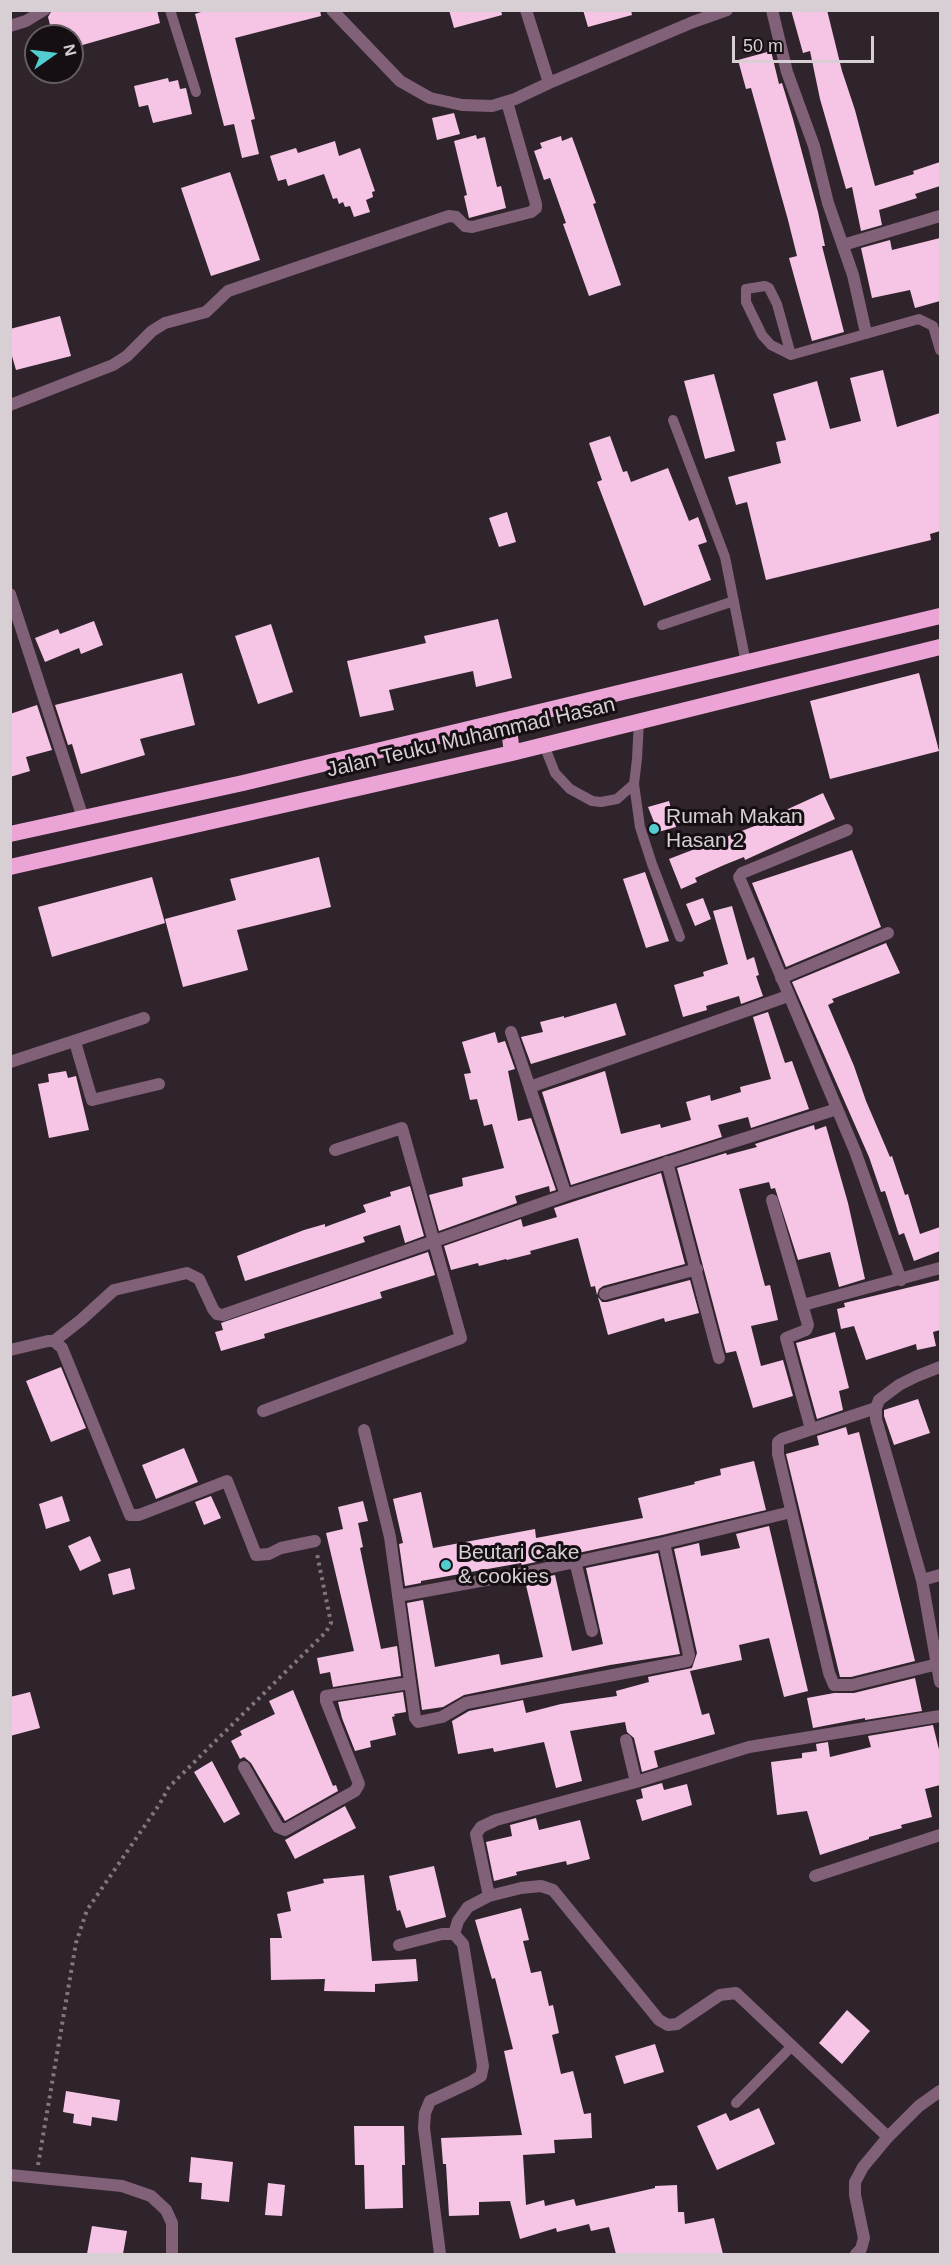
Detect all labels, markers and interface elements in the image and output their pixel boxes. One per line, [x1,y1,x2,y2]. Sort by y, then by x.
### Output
north arrow [24,24,84,84]
scale bar [735,24,878,62]
text: 50 m [743,36,783,56]
text: N [60,42,80,58]
street label: Jalan Teuku Muhammad Hasan [324,693,618,783]
place label: Rumah Makan Hasan 2 [666,804,803,854]
marker: Rumah Makan Hasan 2 [647,822,661,836]
place label: Beutari Cake & cookies [458,1540,579,1590]
marker: Beutari Cake & cookies [439,1558,453,1572]

